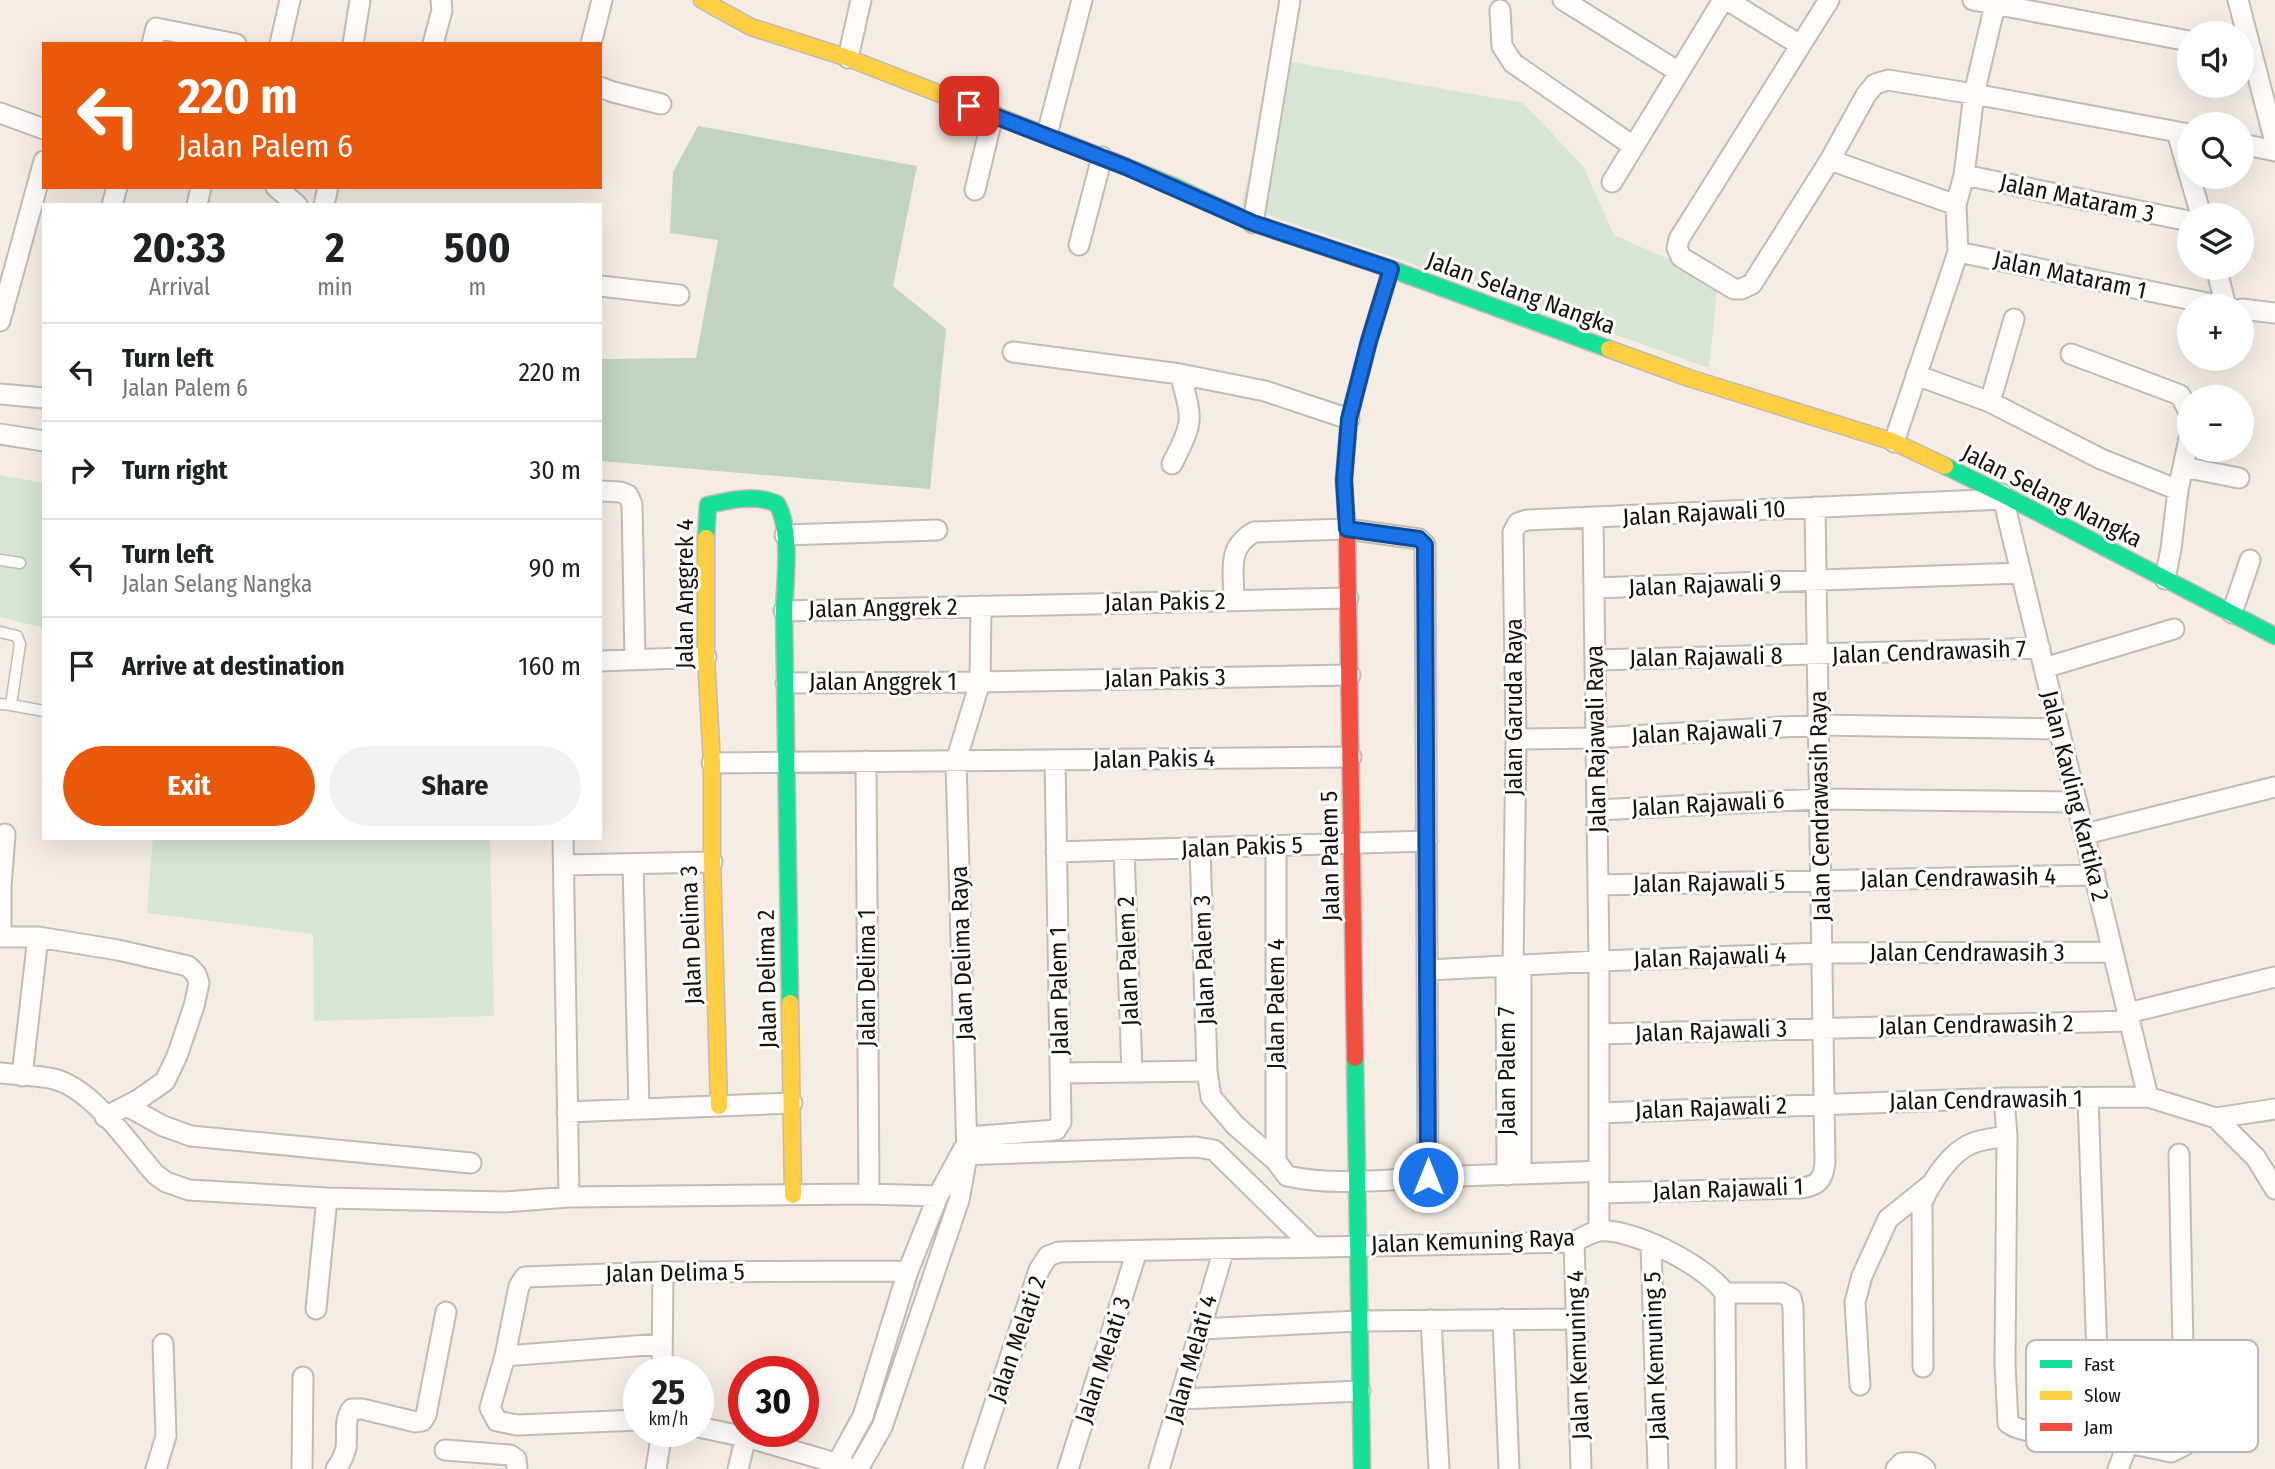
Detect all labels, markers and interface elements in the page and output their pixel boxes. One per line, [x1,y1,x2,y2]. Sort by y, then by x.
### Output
map controls [2177,21,2254,462]
button: sound [2177,21,2254,98]
text: 220 m [178,67,298,126]
icon: left [63,70,154,161]
pin [939,76,999,136]
icon: arrive [950,87,988,125]
button: search [2177,112,2254,189]
text: Jalan Palem 6 [178,127,353,165]
street label: Jalan Mataram 3 [1997,168,2157,228]
button: layers [2177,203,2254,280]
text: 20:33 [133,223,226,273]
text: 2 [325,223,345,273]
text: 500 [444,223,511,273]
street label: Jalan Mataram 1 [1991,245,2149,305]
street label: Jalan Selang Nangka [1423,246,1619,340]
text: Arrival [149,273,210,301]
text: min [317,273,353,301]
text: m [469,273,486,301]
button: + [2177,294,2254,371]
text: Turn left [122,343,214,374]
icon: left [63,353,101,391]
text: 220 m [518,357,581,388]
text: Jalan Palem 6 [122,374,248,402]
button: − [2177,385,2254,462]
street label: Jalan Selang Nangka [1957,438,2147,554]
icon: right [63,451,101,489]
text: Turn right [122,455,228,486]
text: 30 m [530,455,581,486]
street label: Jalan Rajawali 10 [1622,495,1786,531]
street label: Jalan Anggrek 4 [671,519,699,669]
text: Turn left [122,539,214,570]
icon: left [63,549,101,587]
text: 90 m [529,553,581,584]
street label: Jalan Rajawali 9 [1628,568,1782,602]
text: Jalan Selang Nangka [122,570,312,598]
street label: Jalan Pakis 2 [1104,587,1226,617]
street label: Jalan Anggrek 2 [808,593,958,623]
street label: Jalan Garuda Raya [1500,618,1528,796]
street label: Jalan Cendrawasih 7 [1832,635,2027,669]
street label: Jalan Rajawali 8 [1629,642,1783,672]
street label: Jalan Rajawali Raya [1580,645,1612,833]
icon: arrive [63,647,101,685]
text: Arrive at destination [122,651,345,682]
text: 160 m [518,651,581,682]
street label: Jalan Pakis 3 [1104,663,1226,693]
street label: Jalan Anggrek 1 [809,668,957,696]
street label: Jalan Kavling Kartika 2 [2035,688,2115,904]
street label: Jalan Cendrawasih Raya [1804,690,1836,922]
street label: Jalan Rajawali 7 [1631,714,1783,750]
street label: Jalan Pakis 4 [1093,744,1215,774]
button: Exit [63,746,315,826]
button: Share [329,746,581,826]
street label: Jalan Rajawali 6 [1631,786,1785,822]
street label: Jalan Palem 5 [1315,791,1345,921]
street label: Jalan Pakis 5 [1181,831,1303,863]
street label: Jalan Cendrawasih 4 [1860,862,2056,894]
street label: Jalan Delima 3 [675,865,707,1005]
street label: Jalan Delima Raya [945,865,979,1041]
street label: Jalan Rajawali 5 [1633,868,1785,898]
street label: Jalan Palem 3 [1188,894,1220,1026]
street label: Jalan Palem 2 [1112,896,1144,1026]
street label: Jalan Delima 2 [752,909,782,1049]
street label: Jalan Delima 1 [853,909,881,1047]
street label: Jalan Palem 1 [1044,926,1074,1056]
street label: Jalan Palem 4 [1262,939,1290,1069]
street label: Jalan Cendrawasih 3 [1869,939,2065,967]
street label: Jalan Rajawali 4 [1633,940,1787,974]
street label: Jalan Palem 7 [1493,1006,1521,1136]
street label: Jalan Cendrawasih 2 [1878,1009,2074,1041]
street label: Jalan Rajawali 3 [1634,1014,1788,1048]
street label: Jalan Cendrawasih 1 [1889,1084,2083,1116]
street label: Jalan Rajawali 2 [1635,1091,1787,1125]
position arrow [1391,1140,1465,1214]
street label: Jalan Rajawali 1 [1652,1172,1804,1206]
street label: Jalan Kemuning Raya [1370,1223,1576,1259]
street label: Jalan Delima 5 [605,1258,745,1288]
street label: Jalan Kemuning 4 [1561,1270,1595,1440]
street label: Jalan Kemuning 5 [1638,1271,1672,1441]
street label: Jalan Melati 2 [982,1272,1052,1406]
street label: Jalan Melati 4 [1159,1292,1223,1426]
street label: Jalan Melati 3 [1069,1293,1137,1427]
legend [2026,1340,2258,1452]
text: Fast [2084,1353,2115,1376]
speed limit sign: 30 [728,1356,819,1447]
text: 25 [652,1371,685,1413]
text: Slow [2084,1384,2121,1407]
text: km/h [648,1408,689,1430]
text: Jam [2084,1416,2113,1439]

